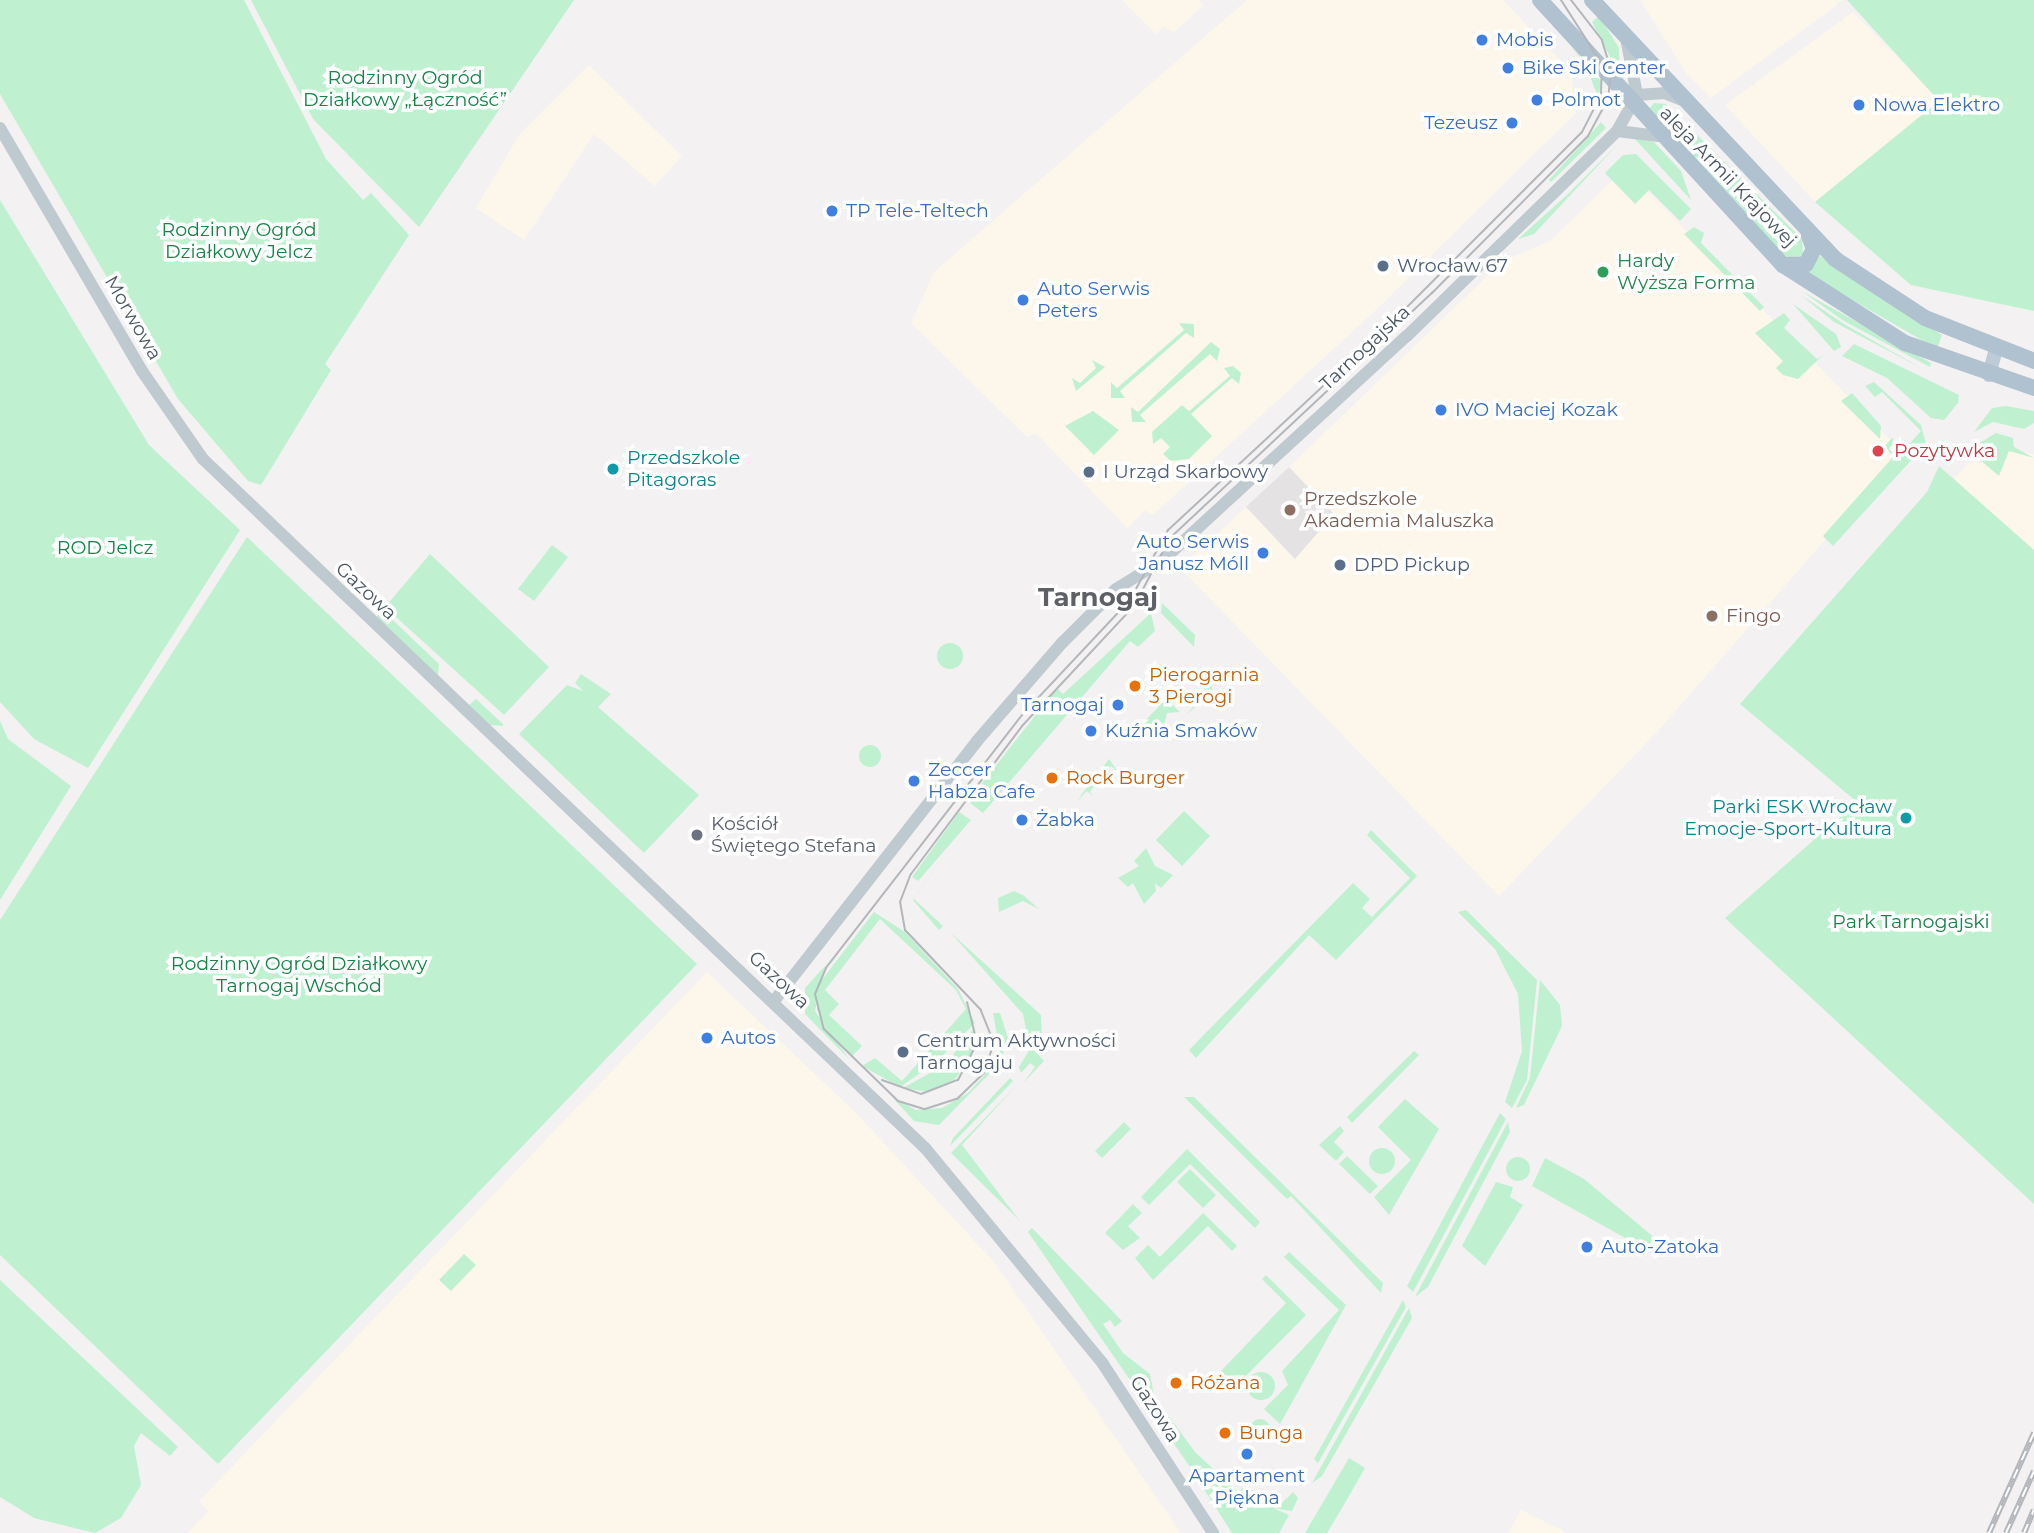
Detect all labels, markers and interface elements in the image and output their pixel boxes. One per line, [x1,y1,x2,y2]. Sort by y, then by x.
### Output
place label: Mobis [1496,29,1553,51]
marker: Mobis [1474,32,1490,48]
place label: Bike Ski Center [1522,57,1666,79]
marker: Bike Ski Center [1500,60,1516,76]
park label: Rodzinny Ogród Działkowy „Łączność” [303,67,507,111]
place label: Polmot [1551,89,1621,111]
marker: Polmot [1529,92,1545,108]
place label: Nowa Elektro [1873,94,2000,116]
marker: Nowa Elektro [1851,97,1867,113]
street label: aleja Armii Krajowej [1655,102,1801,252]
place label: Tezeusz [1424,112,1498,134]
marker: Tezeusz [1504,115,1520,131]
place label: TP Tele-Teltech [846,200,989,222]
marker: TP Tele-Teltech [824,203,840,219]
park label: Rodzinny Ogród Działkowy Jelcz [161,219,317,263]
place label: Hardy Wyższa Forma [1617,250,1756,294]
place label: Wrocław 67 [1397,255,1508,277]
marker: Wrocław 67 [1375,258,1391,274]
marker: Hardy Wyższa Forma [1595,264,1611,280]
street label: Morwowa [100,272,166,364]
place label: Auto Serwis Peters [1037,278,1150,322]
marker: Auto Serwis Peters [1015,292,1031,308]
street label: Tarnogajska [1315,300,1415,396]
place label: IVO Maciej Kozak [1455,399,1618,421]
marker: IVO Maciej Kozak [1433,402,1449,418]
place label: Pozytywka [1894,440,1995,462]
marker: Pozytywka [1868,441,1888,461]
place label: Przedszkole Pitagoras [627,447,740,491]
marker: Przedszkole Pitagoras [605,461,621,477]
place label: I Urząd Skarbowy [1103,461,1268,483]
marker: I Urząd Skarbowy [1081,464,1097,480]
place label: Przedszkole Akademia Maluszka [1304,488,1494,532]
marker: Przedszkole Akademia Maluszka [1282,502,1298,518]
place label: Auto Serwis Janusz Móll [1136,531,1249,575]
park label: ROD Jelcz [57,537,153,559]
marker: Auto Serwis Janusz Móll [1255,545,1271,561]
place label: DPD Pickup [1354,554,1470,576]
street label: Gazowa [331,557,401,625]
marker: DPD Pickup [1332,557,1348,573]
district label: Tarnogaj [1038,582,1158,614]
place label: Fingo [1726,605,1781,627]
marker: Fingo [1704,608,1720,624]
place label: Pierogarnia 3 Pierogi [1149,664,1259,708]
marker: Pierogarnia 3 Pierogi [1127,678,1143,694]
place label: Tarnogaj [1021,694,1104,716]
marker: Tarnogaj [1110,697,1126,713]
place label: Kuźnia Smaków [1105,720,1257,742]
marker: Kuźnia Smaków [1083,723,1099,739]
place label: Zeccer Habza Cafe [928,759,1036,803]
place label: Rock Burger [1066,767,1185,789]
marker: Rock Burger [1044,770,1060,786]
marker: Zeccer Habza Cafe [906,773,922,789]
place label: Parki ESK Wrocław Emocje-Sport-Kultura [1684,796,1892,840]
place label: Żabka [1036,809,1095,831]
marker: Parki ESK Wrocław Emocje-Sport-Kultura [1898,810,1914,826]
marker: Żabka [1014,812,1030,828]
place label: Kościół Świętego Stefana [711,813,877,857]
marker: Kościół Świętego Stefana [689,827,705,843]
park label: Park Tarnogajski [1832,911,1990,933]
street label: Gazowa [744,946,814,1014]
park label: Rodzinny Ogród Działkowy Tarnogaj Wschód [171,953,427,997]
place label: Autos [721,1027,776,1049]
marker: Autos [699,1030,715,1046]
place label: Centrum Aktywności Tarnogaju [917,1030,1116,1074]
marker: Centrum Aktywności Tarnogaju [895,1044,911,1060]
place label: Auto-Zatoka [1601,1236,1719,1258]
marker: Auto-Zatoka [1579,1239,1595,1255]
street label: Gazowa [1125,1372,1185,1446]
place label: Różana [1190,1372,1260,1394]
marker: Różana [1168,1375,1184,1391]
place label: Bunga [1239,1422,1303,1444]
marker: Bunga [1217,1425,1233,1441]
marker: Apartament Piękna [1239,1446,1255,1462]
place label: Apartament Piękna [1189,1465,1305,1509]

